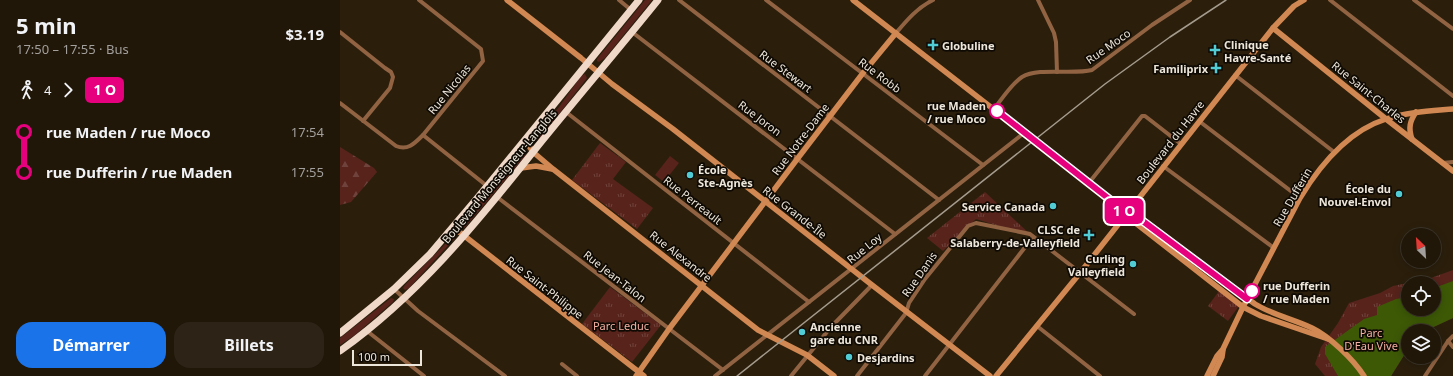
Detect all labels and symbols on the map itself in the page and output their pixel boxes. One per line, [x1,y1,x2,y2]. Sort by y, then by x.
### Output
street label: Rue Moco [1083,25,1134,67]
place label: Clinique Havre-Santé [1224,37,1292,65]
place label: Globuline [942,38,995,53]
marker: Globuline [927,39,939,51]
marker: Clinique Havre-Santé [1209,44,1221,56]
street label: Rue Stewart [757,46,815,96]
street label: Rue Robb [856,54,905,96]
street label: Rue Saint-Charles [1329,58,1409,126]
street label: Rue Nicolas [424,61,474,117]
place label: Familiprix [1153,61,1209,76]
marker: Familiprix [1211,63,1221,73]
street label: Rue Joron [735,97,785,139]
street label: Boulevard du Havre [1133,97,1207,187]
place label: rue Maden / rue Moco [927,98,986,126]
street label: Rue Notre-Dame [768,100,832,178]
marker: rue Maden / rue Moco [989,103,1005,119]
street label: Boulevard Monseigneur-Langlois [438,106,560,246]
place label: École Ste-Agnès [698,162,753,190]
street label: Rue Dufferin [1269,165,1315,229]
marker: École Ste-Agnès [685,170,695,180]
street label: Rue Perreault [661,172,725,228]
place label: École du Nouvel-Envol [1319,181,1391,209]
street label: Rue Grande-Île [760,182,830,242]
marker: École du Nouvel-Envol [1394,189,1404,199]
line badge: 1 O [1101,198,1147,224]
place label: Service Canada [962,199,1045,214]
marker: Service Canada [1048,201,1058,211]
place label: CLSC de Salaberry-de-Valleyfield [950,222,1080,250]
street label: Rue Alexandre [647,227,715,285]
north arrow [1401,228,1441,268]
street label: Rue Loy [844,229,885,267]
marker: CLSC de Salaberry-de-Valleyfield [1083,229,1095,241]
street label: Rue Jean-Talon [581,247,649,305]
street label: Rue Danis [898,248,940,300]
place label: Curling Valleyfield [1068,251,1125,279]
street label: Rue Saint-Philippe [503,252,587,322]
marker: Curling Valleyfield [1128,259,1138,269]
place label: rue Dufferin / rue Maden [1263,278,1330,306]
marker: rue Dufferin / rue Maden [1244,283,1260,299]
park label: Parc Leduc [593,318,649,333]
place label: Ancienne gare du CNR [810,319,879,347]
park label: Parc D'Eau Vive [1344,325,1398,353]
marker: Ancienne gare du CNR [797,327,807,337]
scale bar [352,348,422,367]
place label: Desjardins [857,350,915,365]
marker: Desjardins [844,352,854,362]

